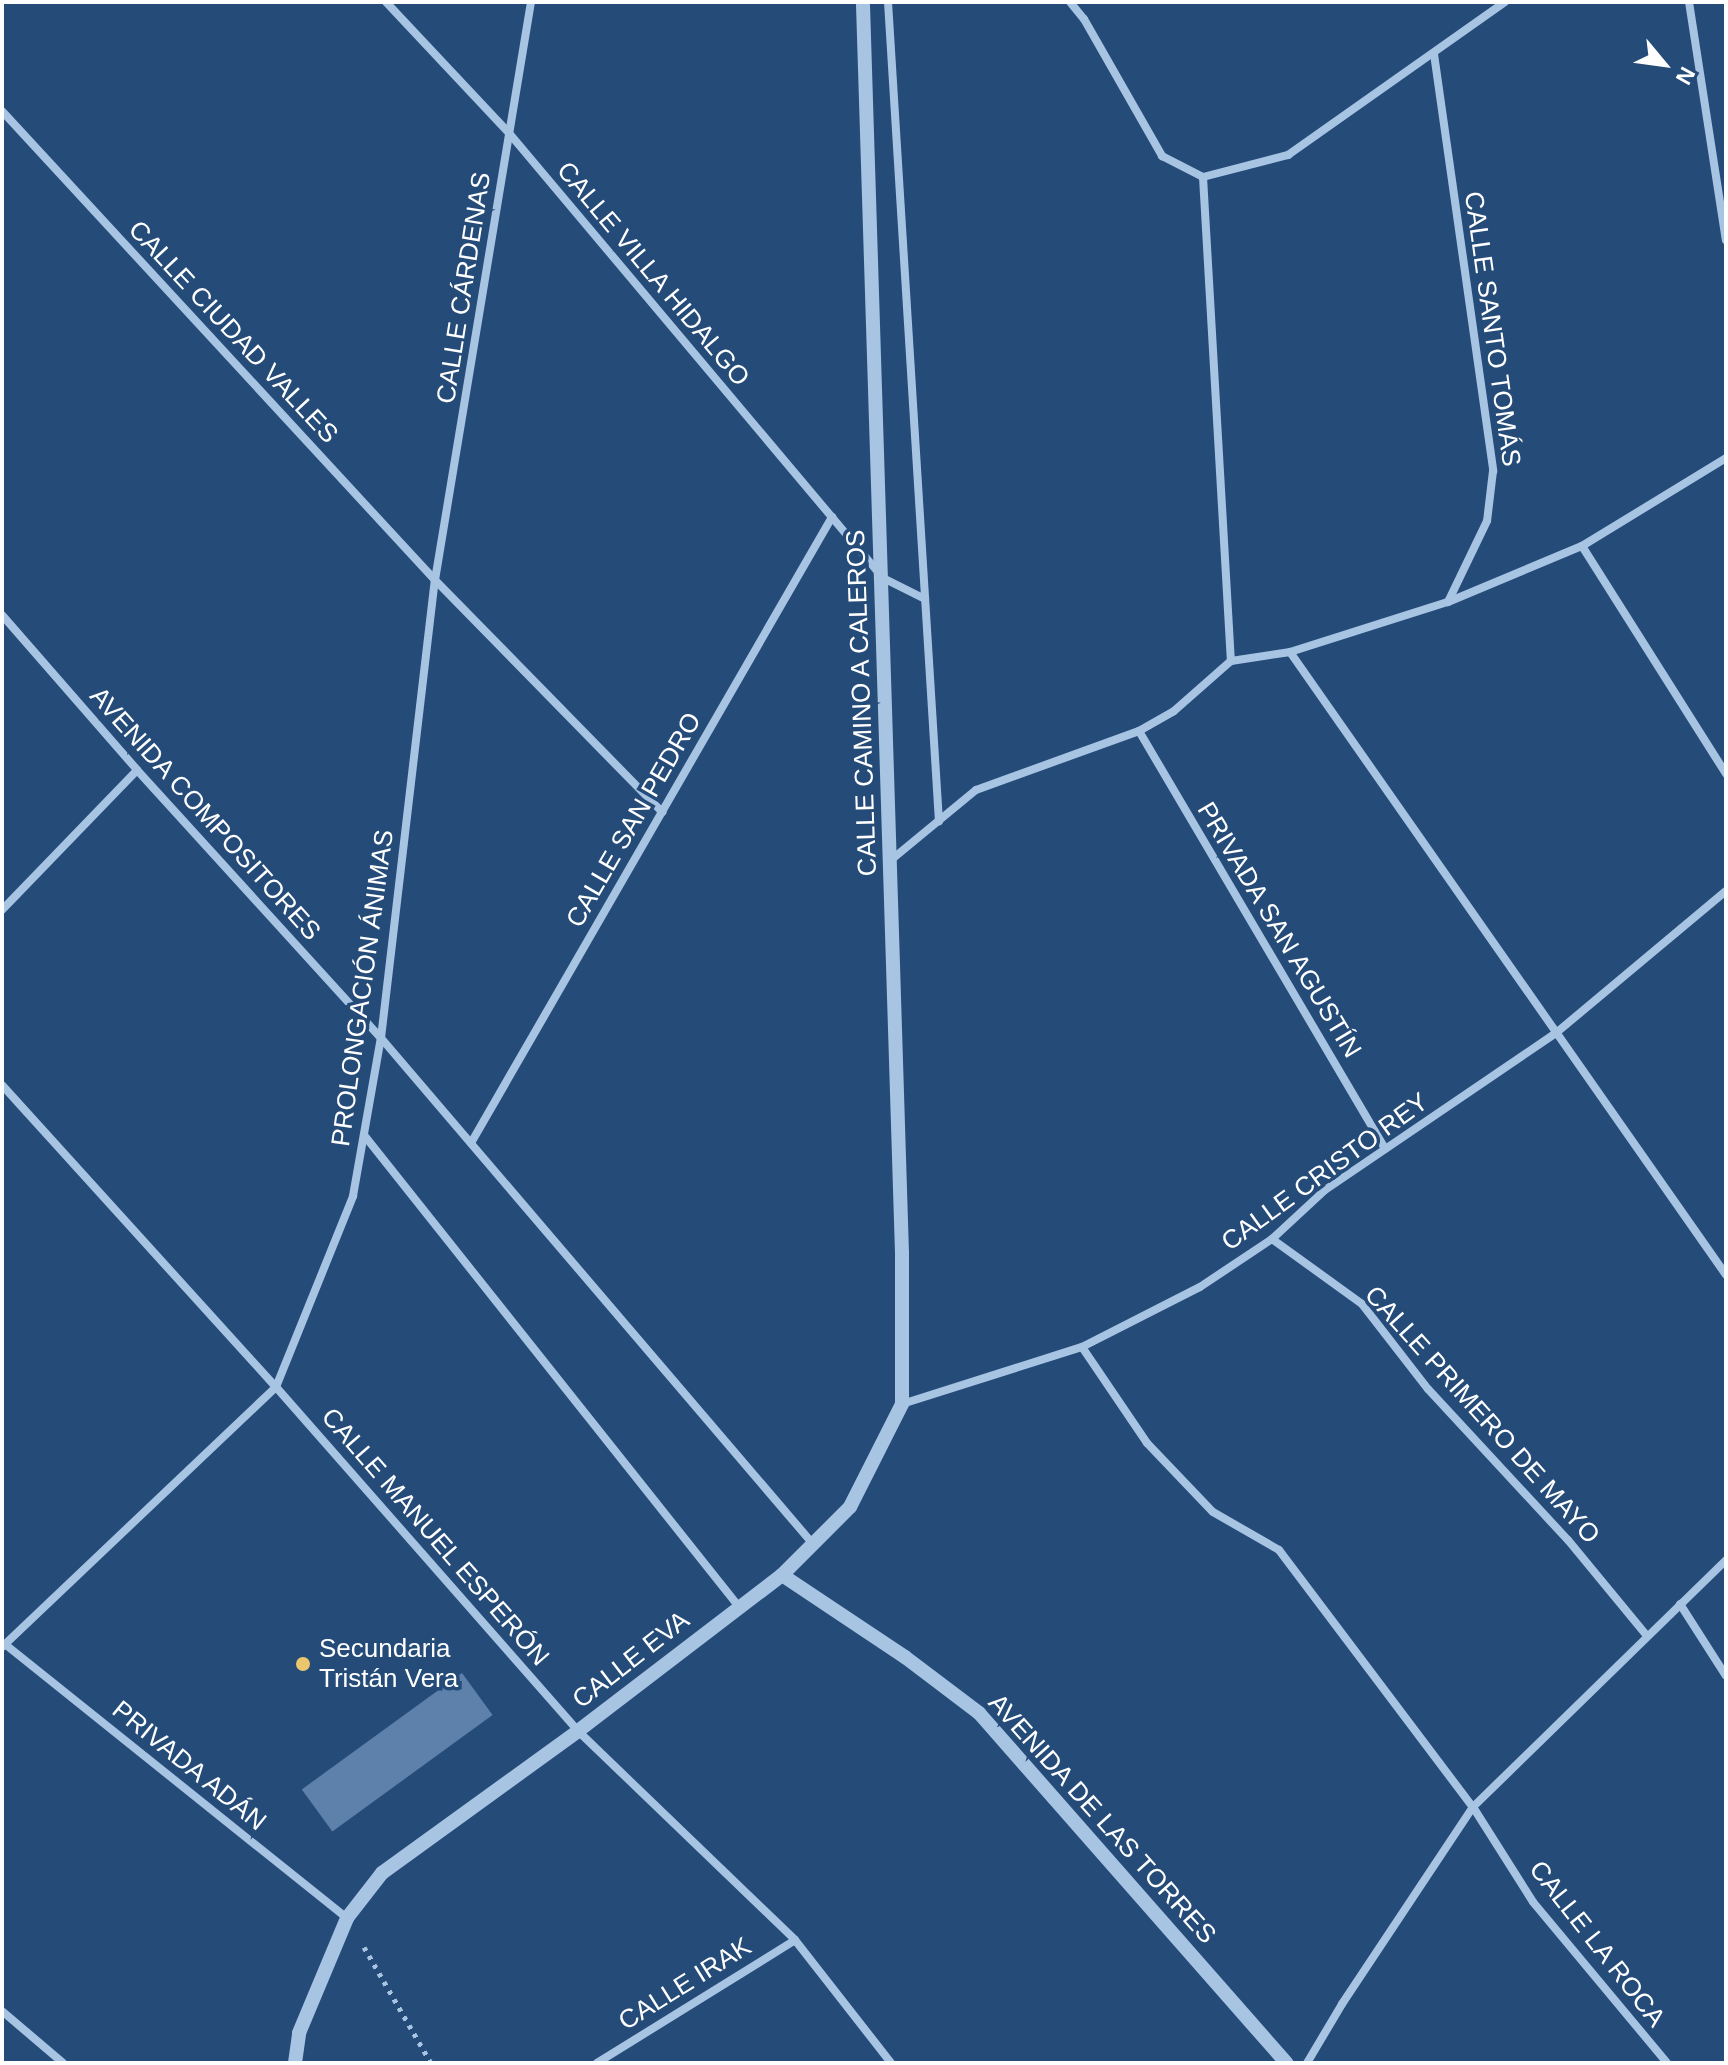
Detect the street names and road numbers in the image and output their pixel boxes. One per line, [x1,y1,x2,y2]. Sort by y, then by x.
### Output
street label: CALLE VILLA HIDALGO [550,155,756,393]
street label: CALLE CÁRDENAS [430,170,498,406]
street label: CALLE SANTO TOMÁS [1457,189,1527,469]
street label: CALLE CIUDAD VALLES [122,214,344,450]
street label: CALLE CAMINO A CALEROS [840,528,884,878]
street label: AVENIDA COMPOSITORES [83,680,327,948]
street label: CALLE SAN PEDRO [560,707,708,933]
street label: PRIVADA SAN AGUSTÍN [1189,795,1369,1065]
street label: PROLONGACIÓN ÁNIMAS [325,828,401,1148]
street label: CALLE CRISTO REY [1215,1086,1435,1258]
street label: CALLE PRIMERO DE MAYO [1358,1280,1606,1550]
street label: CALLE MANUEL ESPERÓN [314,1401,556,1673]
street label: CALLE EVA [566,1605,696,1715]
street label: AVENIDA DE LAS TORRES [981,1687,1223,1951]
street label: PRIVADA ADÁN [105,1694,273,1838]
street label: CALLE LA ROCA [1522,1854,1672,2034]
street label: CALLE IRAK [613,1931,757,2037]

